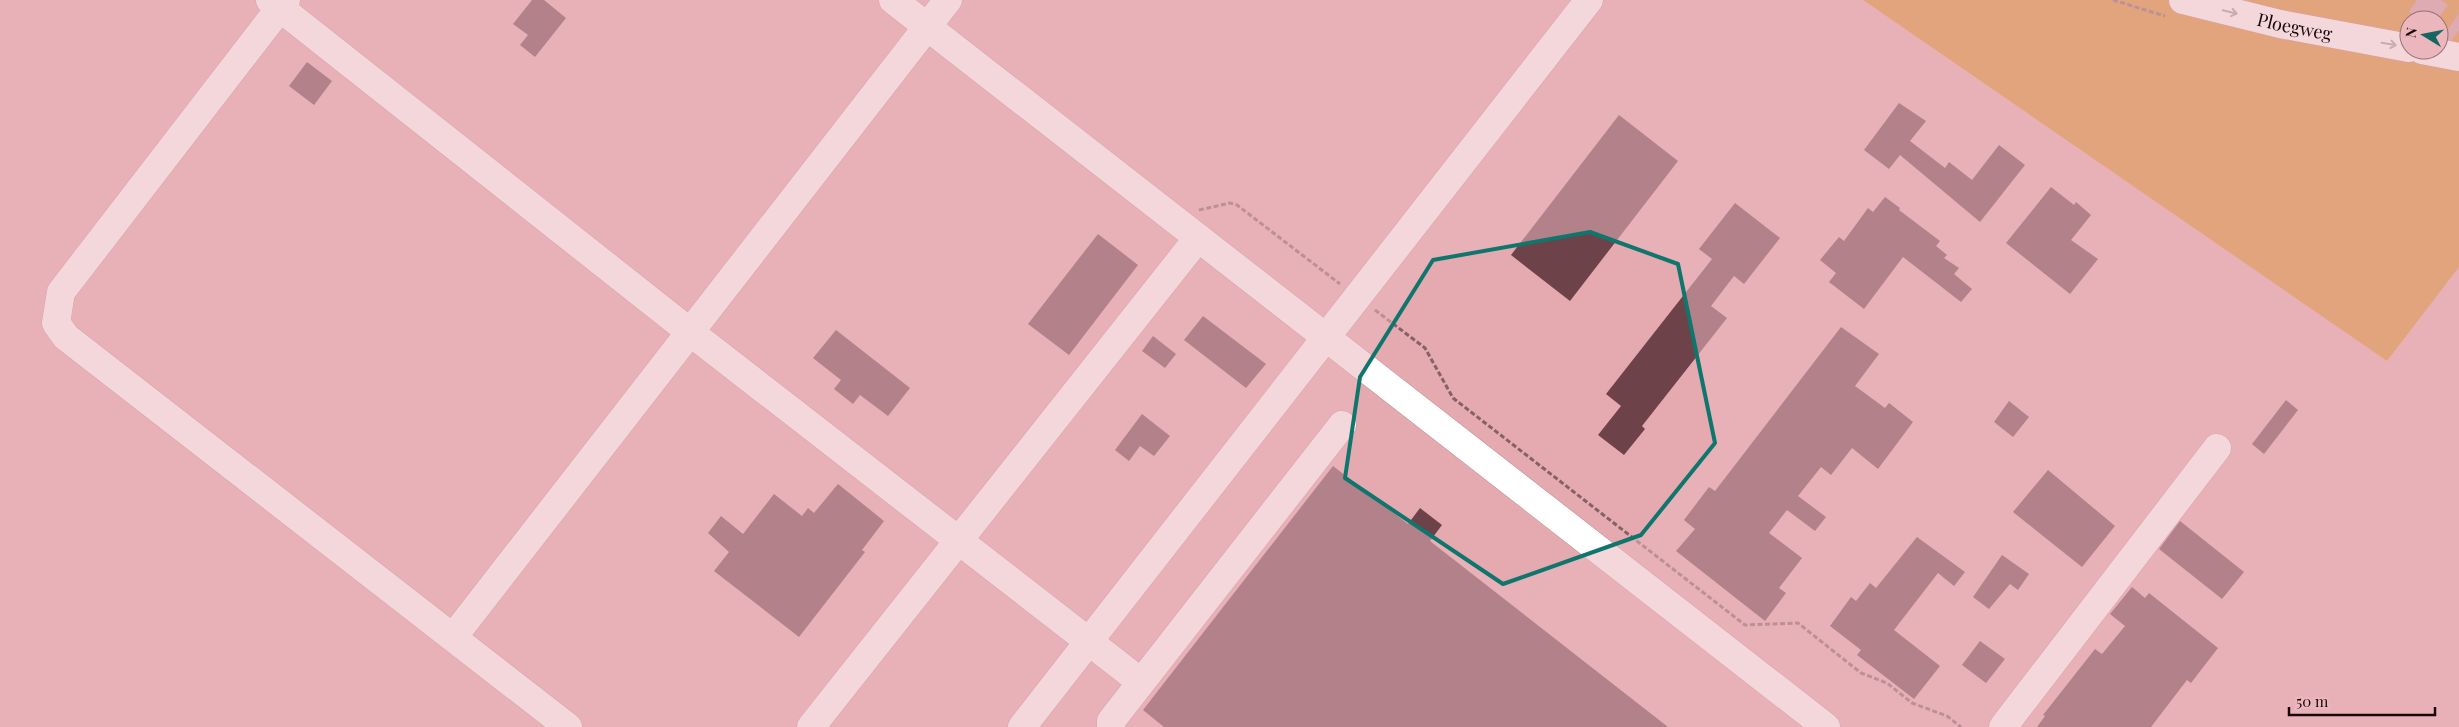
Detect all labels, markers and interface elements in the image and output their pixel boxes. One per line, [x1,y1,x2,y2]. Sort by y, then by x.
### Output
street label: Ploegweg [2255,7,2335,46]
one-way arrow [2222,8,2238,17]
north arrow [2399,10,2449,60]
text: N [2400,26,2421,39]
one-way arrow [2381,40,2397,50]
scale bar [2289,684,2435,716]
text: 50 m [2296,691,2329,711]

